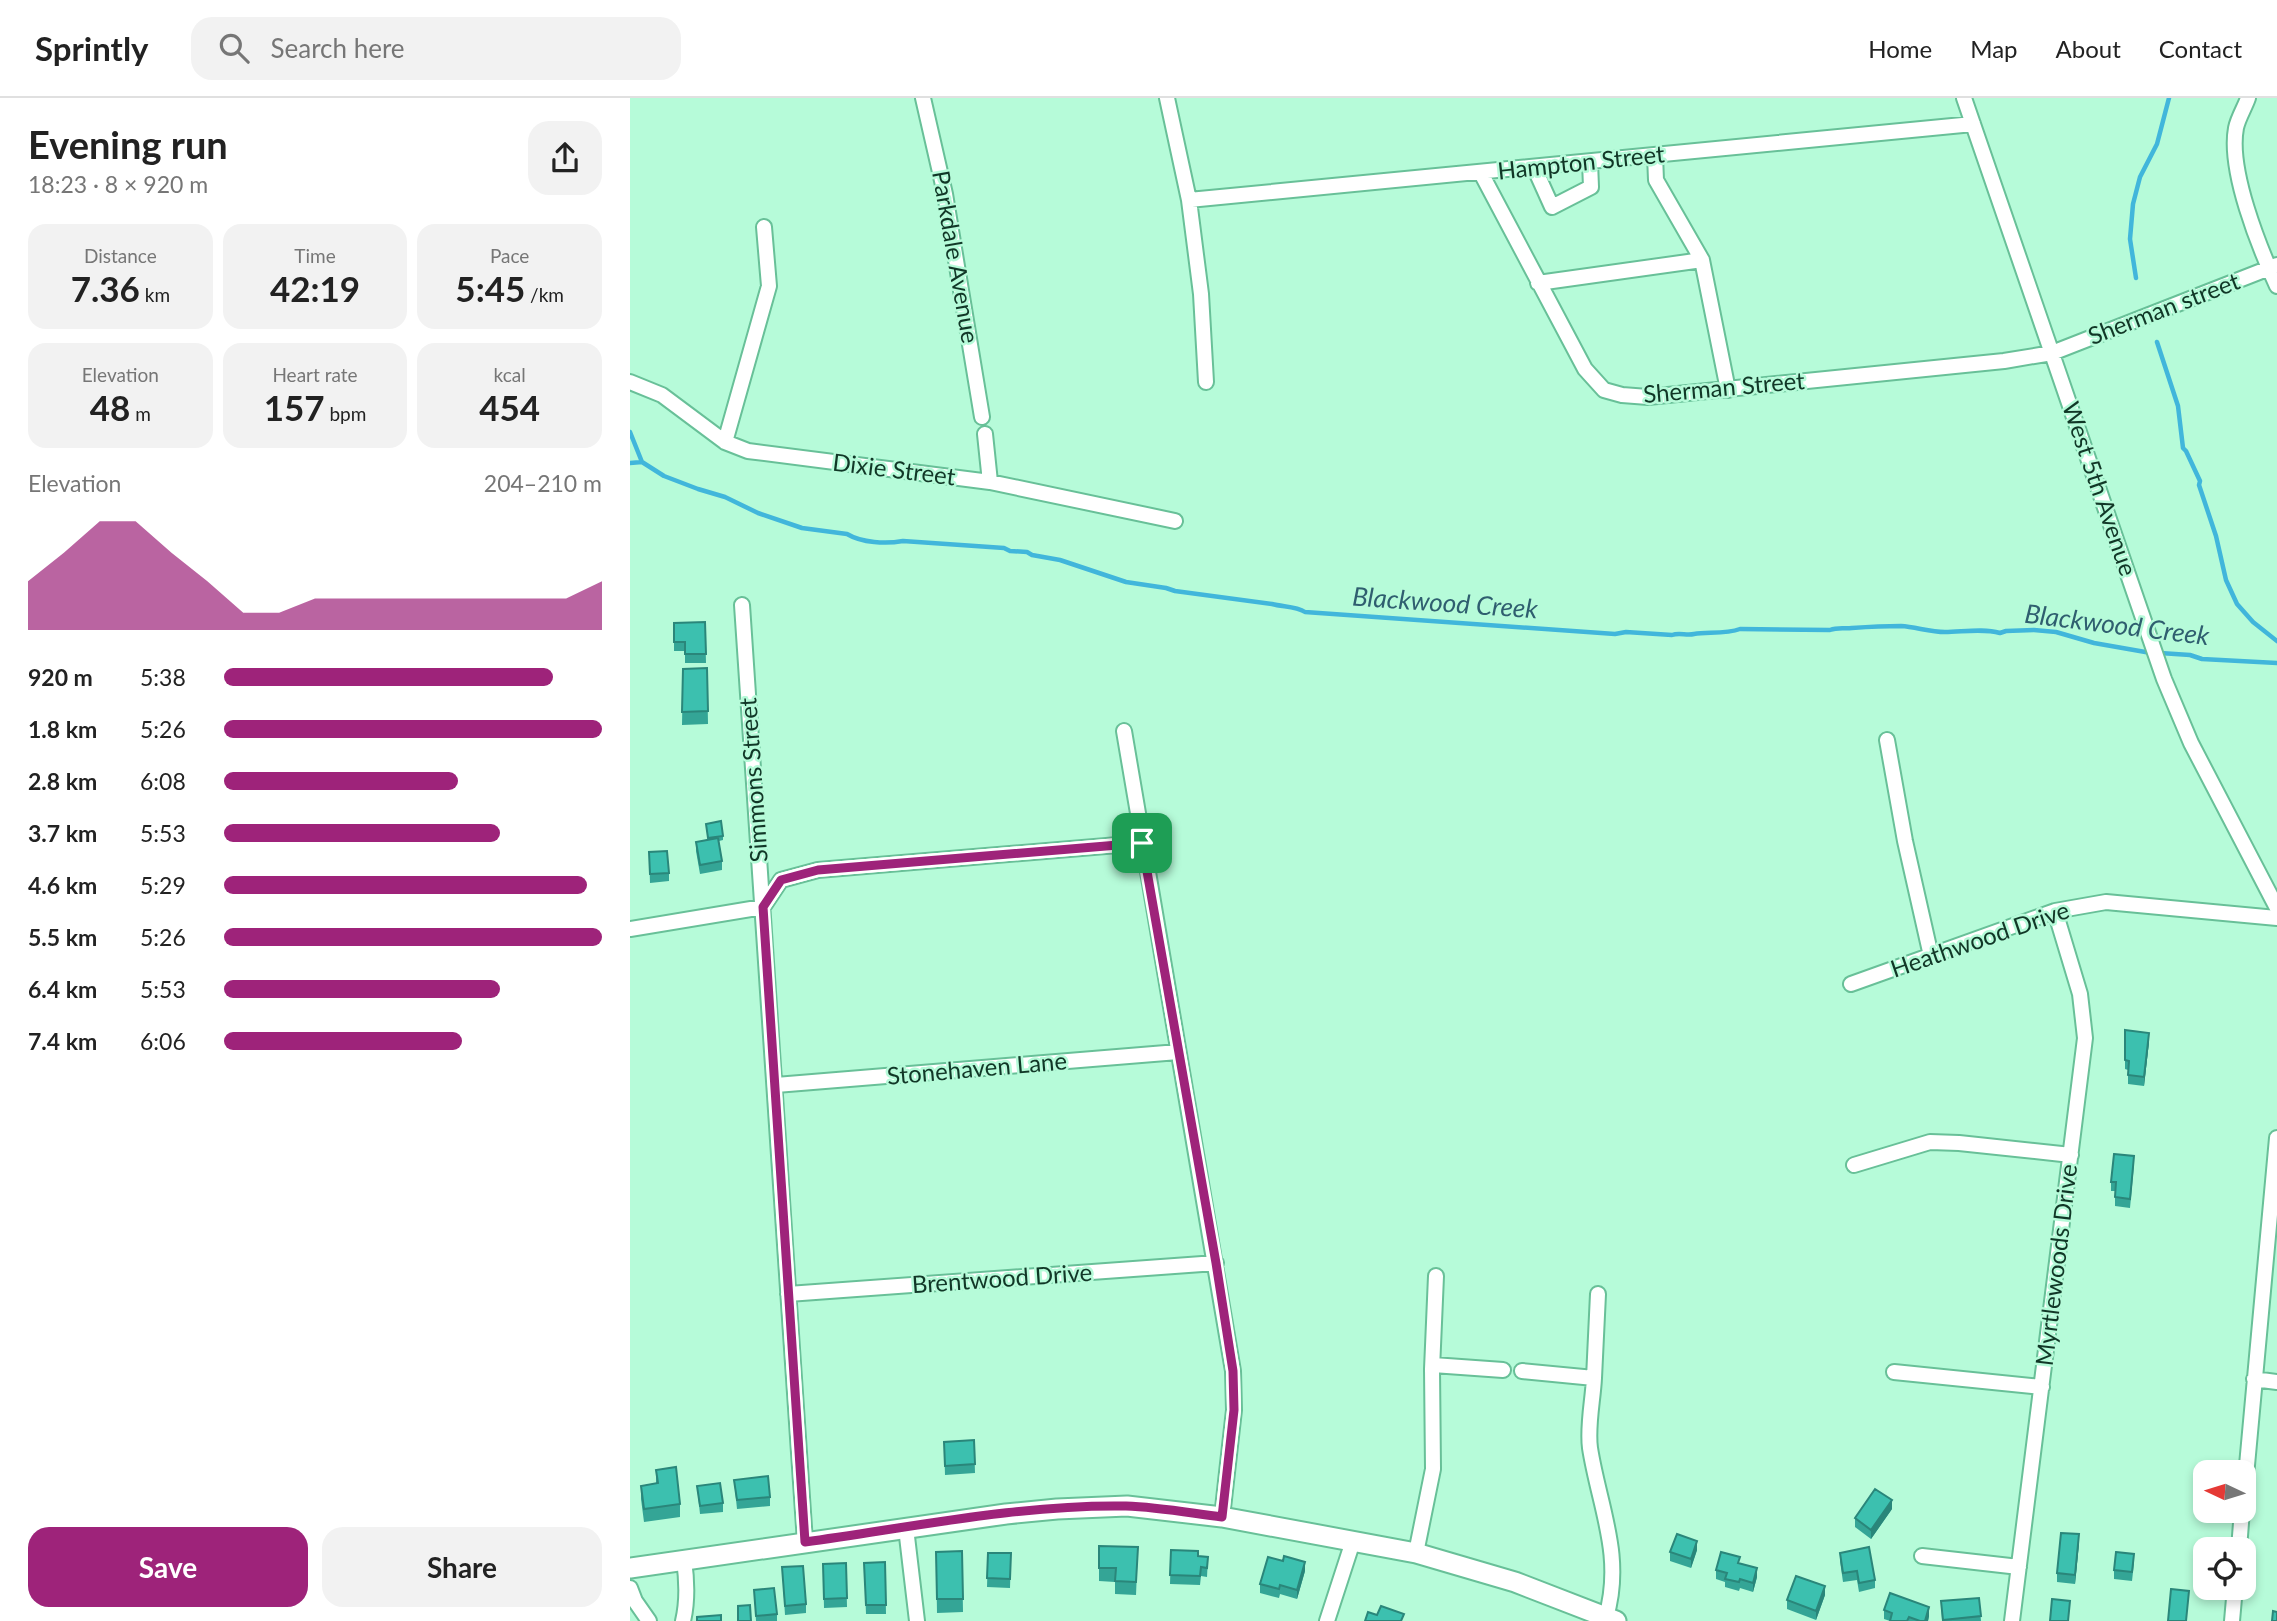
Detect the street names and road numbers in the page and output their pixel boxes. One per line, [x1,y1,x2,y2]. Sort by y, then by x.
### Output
street label: Hampton Street [1496,138,1666,185]
street label: Parkdale Avenue [927,168,986,345]
street label: Sherman street [2084,265,2244,350]
street label: Sherman Street [1642,365,1806,408]
street label: West 5th Avenue [2057,398,2144,579]
street label: Dixie Street [831,447,958,490]
street label: Simmons Street [732,696,773,863]
street label: Heathwood Drive [1886,894,2073,983]
street label: Stonehaven Lane [886,1045,1068,1090]
street label: Myrtlewoods Drive [2029,1162,2082,1367]
street label: Brentwood Drive [911,1257,1093,1298]

